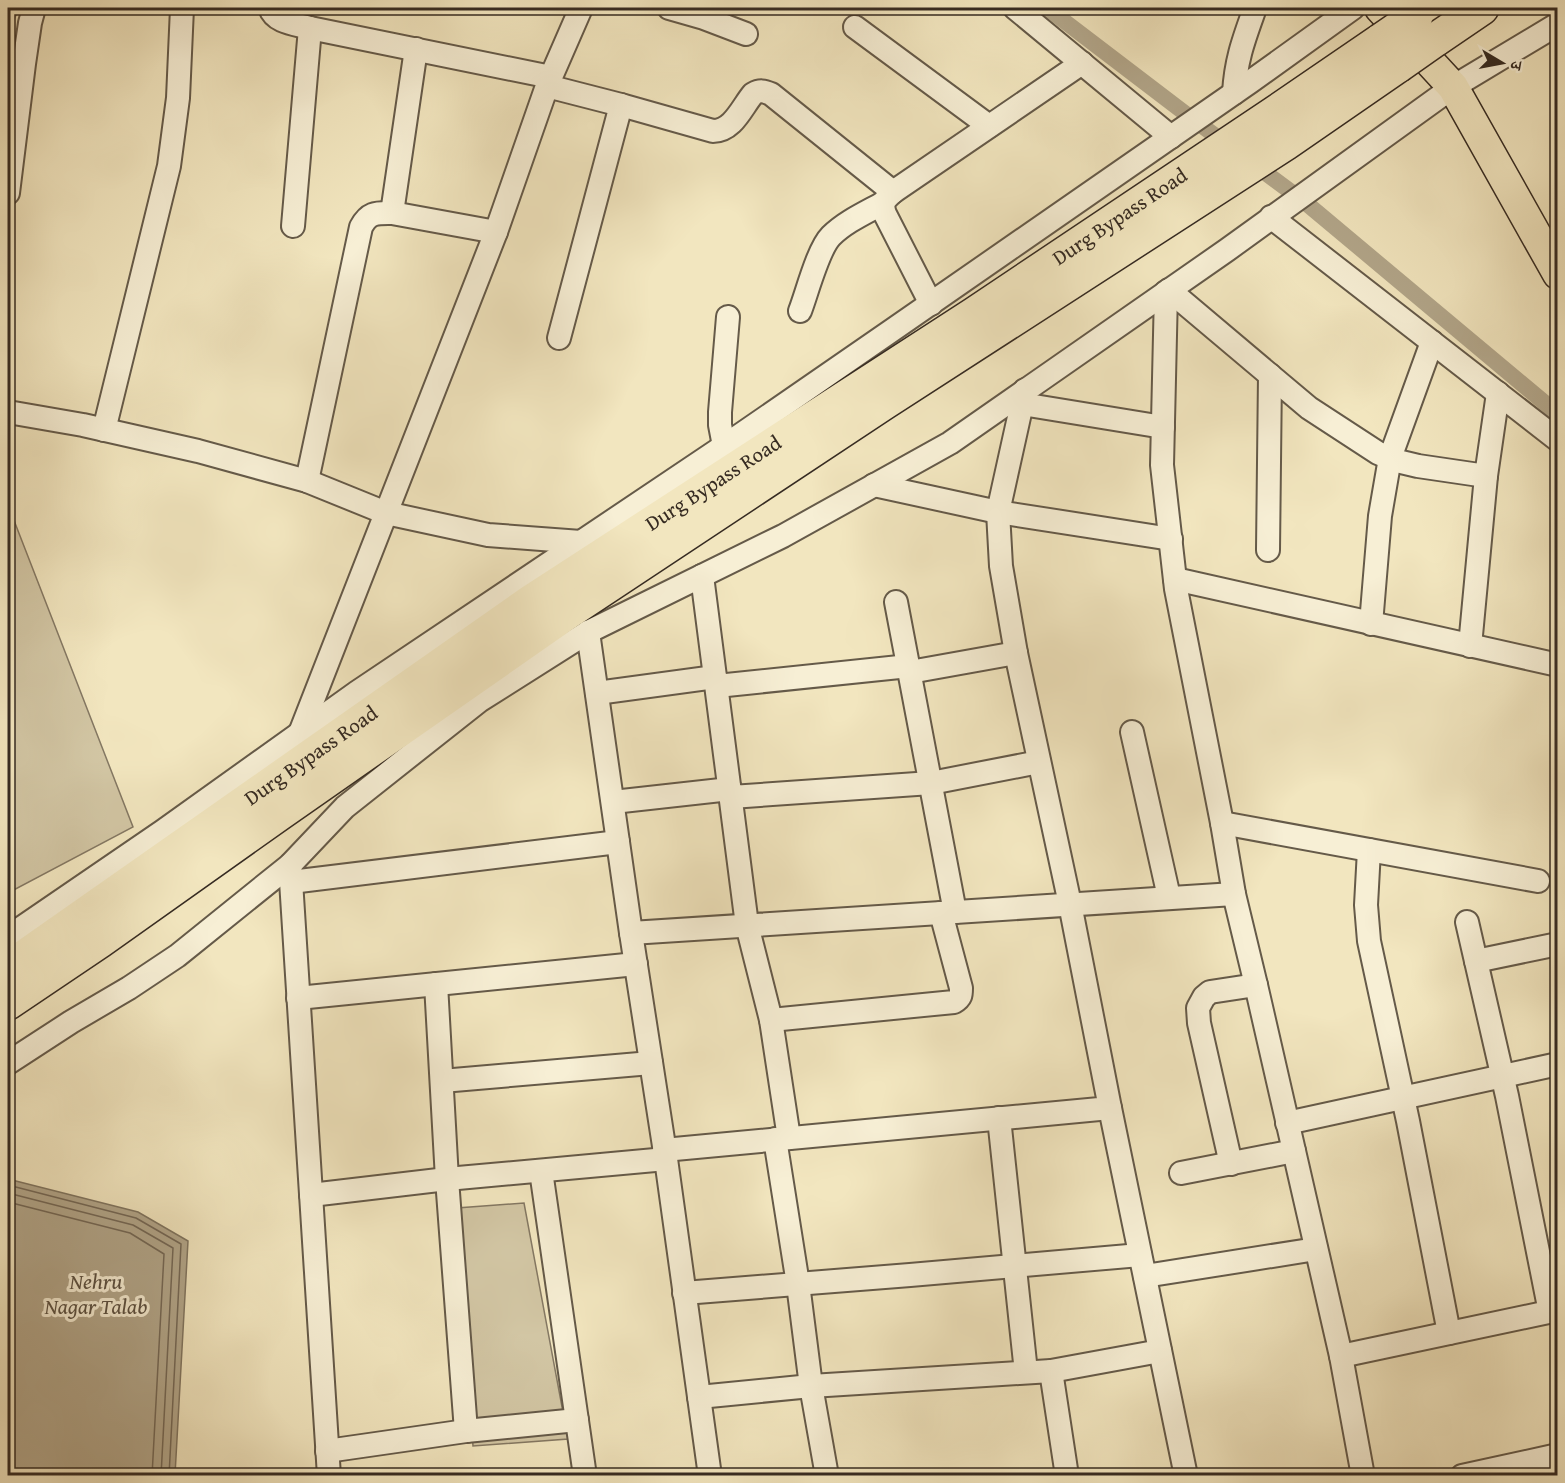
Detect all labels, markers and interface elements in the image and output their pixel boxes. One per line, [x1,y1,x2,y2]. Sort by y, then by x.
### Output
north arrow [1472,33,1532,93]
text: उ [1504,59,1529,74]
street label: Durg Bypass Road [1046,159,1194,273]
street label: Durg Bypass Road [639,427,788,538]
street label: Durg Bypass Road [238,697,384,813]
water label: Nehru Nagar Talab [43,1265,148,1322]

